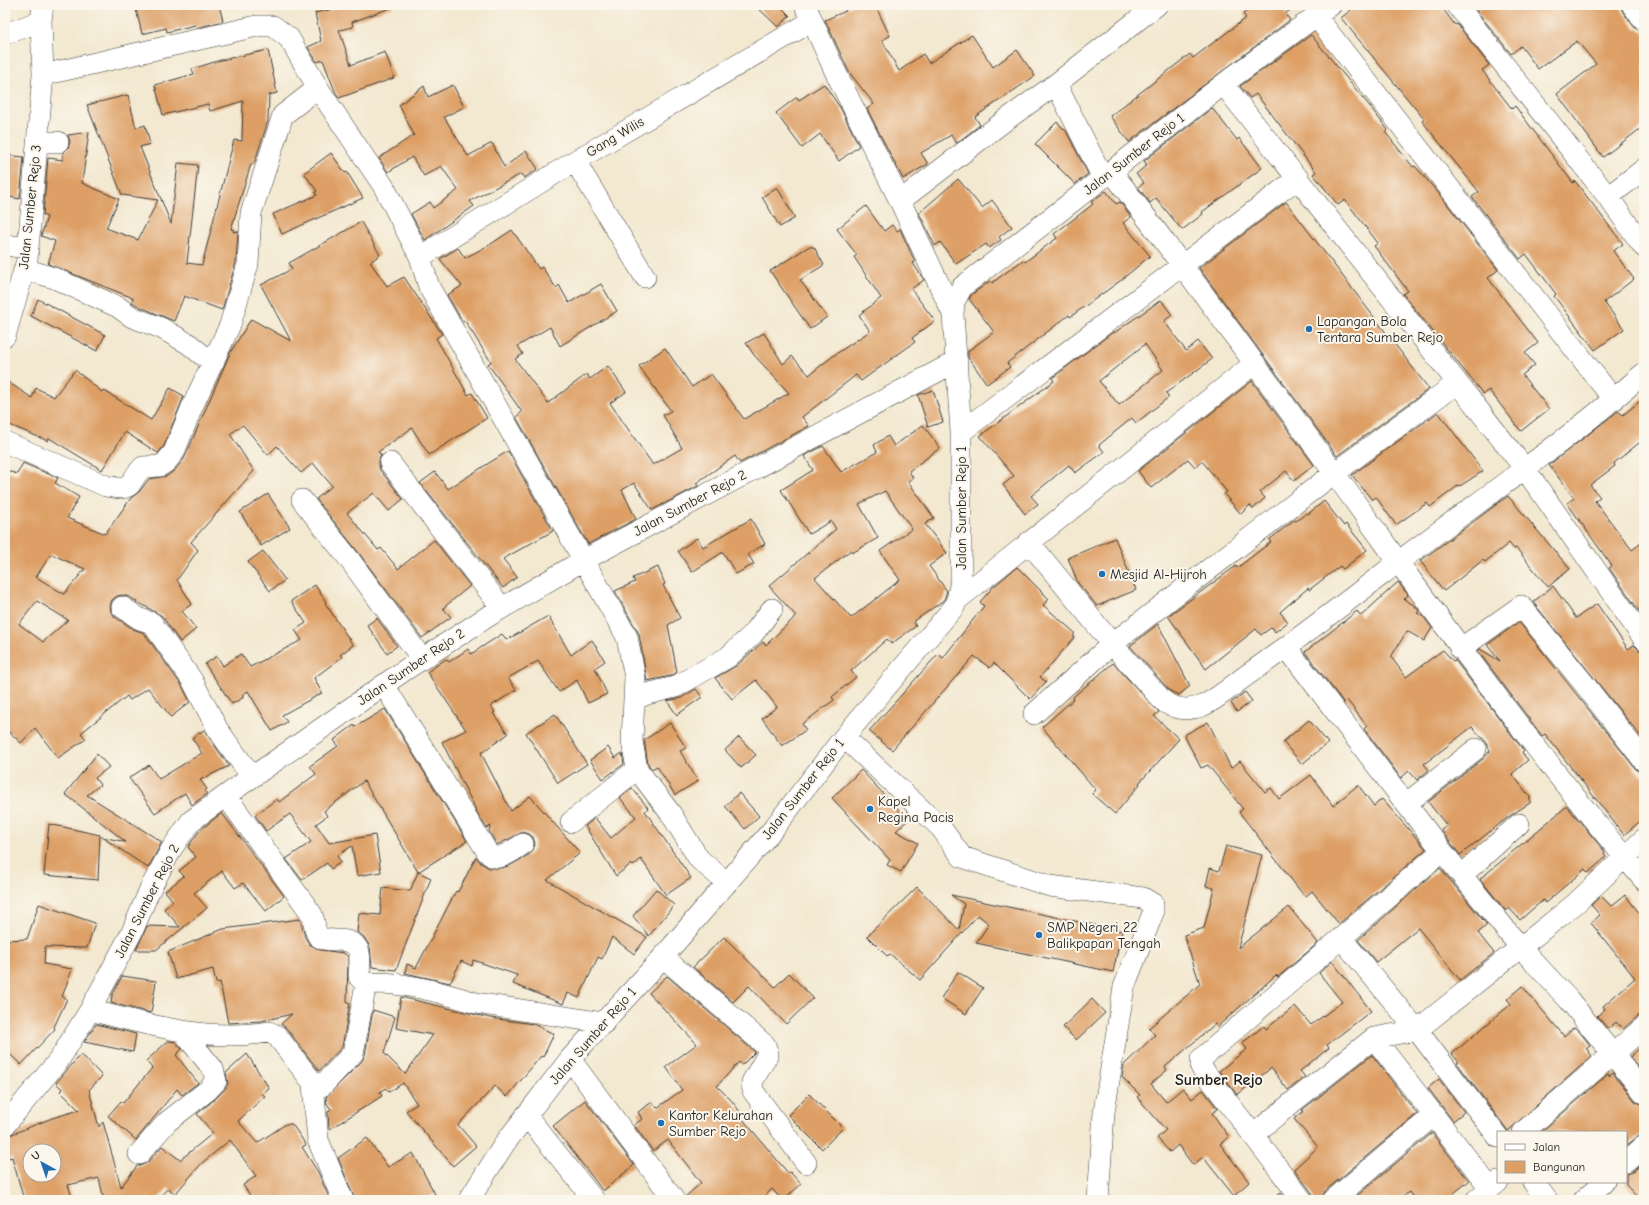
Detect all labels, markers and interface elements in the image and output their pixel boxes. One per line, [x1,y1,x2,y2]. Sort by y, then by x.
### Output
street label: Jalan Sumber Rejo 1 [1080,109,1188,199]
street label: Gang Wilis [583,113,647,161]
street label: Jalan Sumber Rejo 3 [15,144,45,270]
place label: Lapangan Bola Tentara Sumber Rejo [1317,313,1443,346]
marker: Lapangan Bola Tentara Sumber Rejo [1304,324,1314,334]
street label: Jalan Sumber Rejo 1 [953,446,970,570]
street label: Jalan Sumber Rejo 2 [631,466,749,540]
place label: Mesjid Al-Hijroh [1110,566,1207,583]
marker: Mesjid Al-Hijroh [1097,569,1107,579]
street label: Jalan Sumber Rejo 2 [354,625,468,709]
street label: Jalan Sumber Rejo 1 [758,735,848,843]
place label: Kapel Regina Pacis [878,793,954,826]
marker: Kapel Regina Pacis [865,804,875,814]
street label: Jalan Sumber Rejo 2 [111,841,183,961]
place label: SMP Negeri 22 Balikpapan Tengah [1047,919,1161,952]
marker: SMP Negeri 22 Balikpapan Tengah [1034,930,1044,940]
street label: Jalan Sumber Rejo 1 [546,984,640,1088]
district label: Sumber Rejo [1175,1071,1263,1089]
place label: Kantor Kelurahan Sumber Rejo [669,1107,773,1140]
marker: Kantor Kelurahan Sumber Rejo [656,1118,666,1128]
legend [1497,1131,1627,1183]
text: Jalan [1533,1140,1560,1154]
north arrow [22,1143,62,1183]
text: U [29,1148,43,1163]
text: Bangunan [1533,1160,1585,1174]

